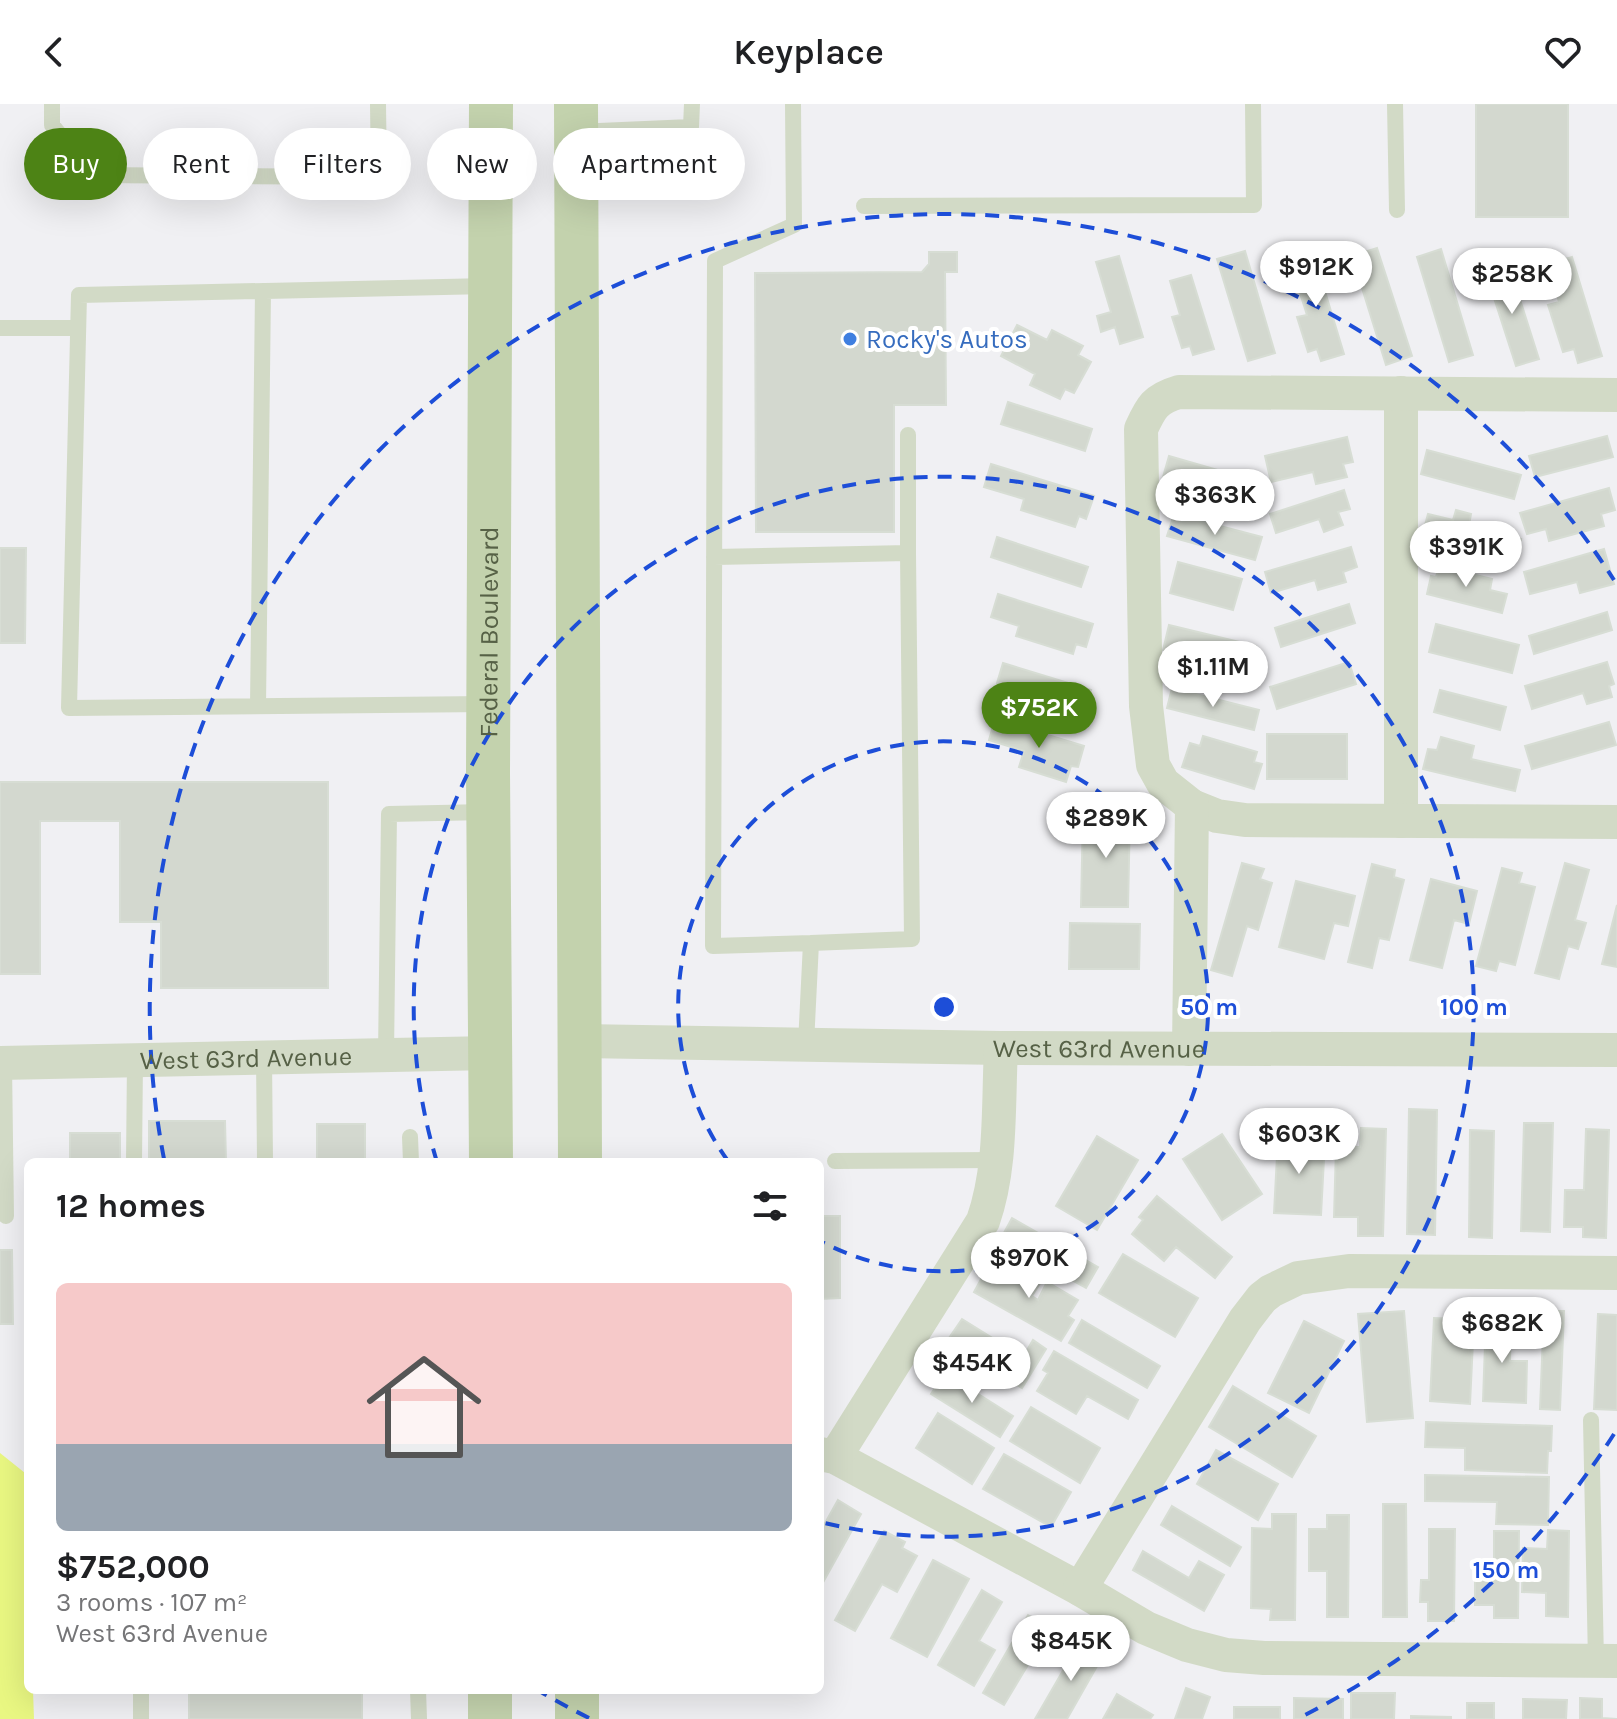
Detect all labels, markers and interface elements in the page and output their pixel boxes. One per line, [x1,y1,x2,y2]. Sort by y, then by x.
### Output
icon: back [32,30,76,74]
icon: heart [1541,30,1585,74]
text: Keyplace [733,31,884,73]
chip: Buy [24,128,127,200]
chip: Rent [143,128,258,200]
chip: Filters [274,128,411,200]
chip: New [427,128,537,200]
chip: Apartment [553,128,745,200]
pin: $912K [1260,241,1372,309]
pin: $258K [1456,248,1568,316]
text: $912K [1278,251,1354,282]
text: $258K [1471,258,1553,289]
place label: Rocky's Autos [866,324,1028,355]
marker: Rocky's Autos [841,330,859,348]
pin: $363K [1159,469,1271,537]
text: $363K [1173,479,1257,510]
pin: $391K [1410,521,1522,589]
street label: Federal Boulevard [473,526,505,738]
text: $391K [1428,531,1504,562]
pin: $1.11M [1148,641,1278,709]
text: $1.11M [1176,651,1250,682]
pin: $752K [983,682,1095,750]
text: $752K [1000,692,1078,723]
pin: $289K [1050,792,1162,860]
text: $289K [1064,802,1148,833]
centre of rings [930,993,958,1021]
text: 50 m [1180,993,1238,1021]
text: 100 m [1440,993,1508,1021]
street label: West 63rd Avenue [993,1033,1205,1065]
street label: West 63rd Avenue [140,1041,352,1076]
pin: $603K [1243,1108,1355,1176]
text: $603K [1257,1118,1341,1149]
icon: filters [748,1184,792,1228]
text: 12 homes [56,1186,206,1226]
pin: $970K [973,1232,1085,1300]
text: $970K [989,1242,1069,1273]
pin: $682K [1446,1297,1558,1365]
text: $682K [1460,1307,1544,1338]
icon: home [352,1335,496,1479]
pin: $454K [916,1337,1028,1405]
text: $454K [932,1347,1013,1378]
text: $752,000 [56,1547,210,1587]
text: 150 m [1473,1556,1539,1584]
text: 3 rooms · 107 m² [56,1587,247,1618]
pin: $845K [1015,1615,1127,1683]
text: West 63rd Avenue [56,1618,268,1649]
text: $845K [1030,1625,1112,1656]

